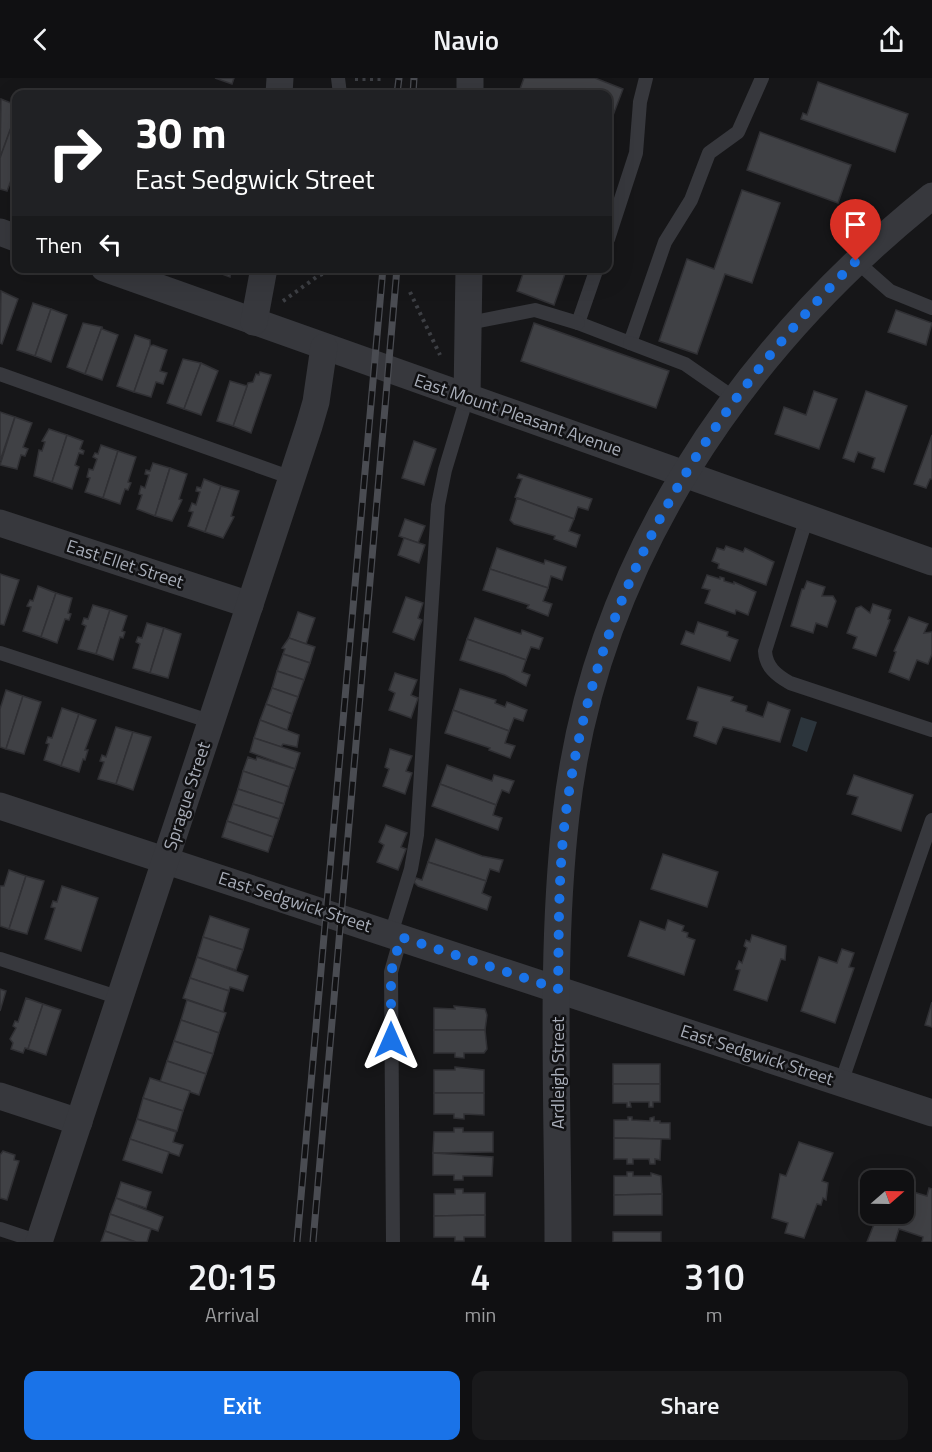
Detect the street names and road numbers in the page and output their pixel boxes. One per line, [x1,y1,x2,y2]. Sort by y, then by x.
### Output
street label: East Mount Pleasant Avenue [411,366,626,463]
street label: East Ellet Street [63,532,188,595]
street label: Sprague Street [156,737,217,854]
street label: East Sedgwick Street [215,864,376,939]
street label: Ardleigh Street [544,1016,571,1129]
street label: East Sedgwick Street [677,1017,838,1092]

